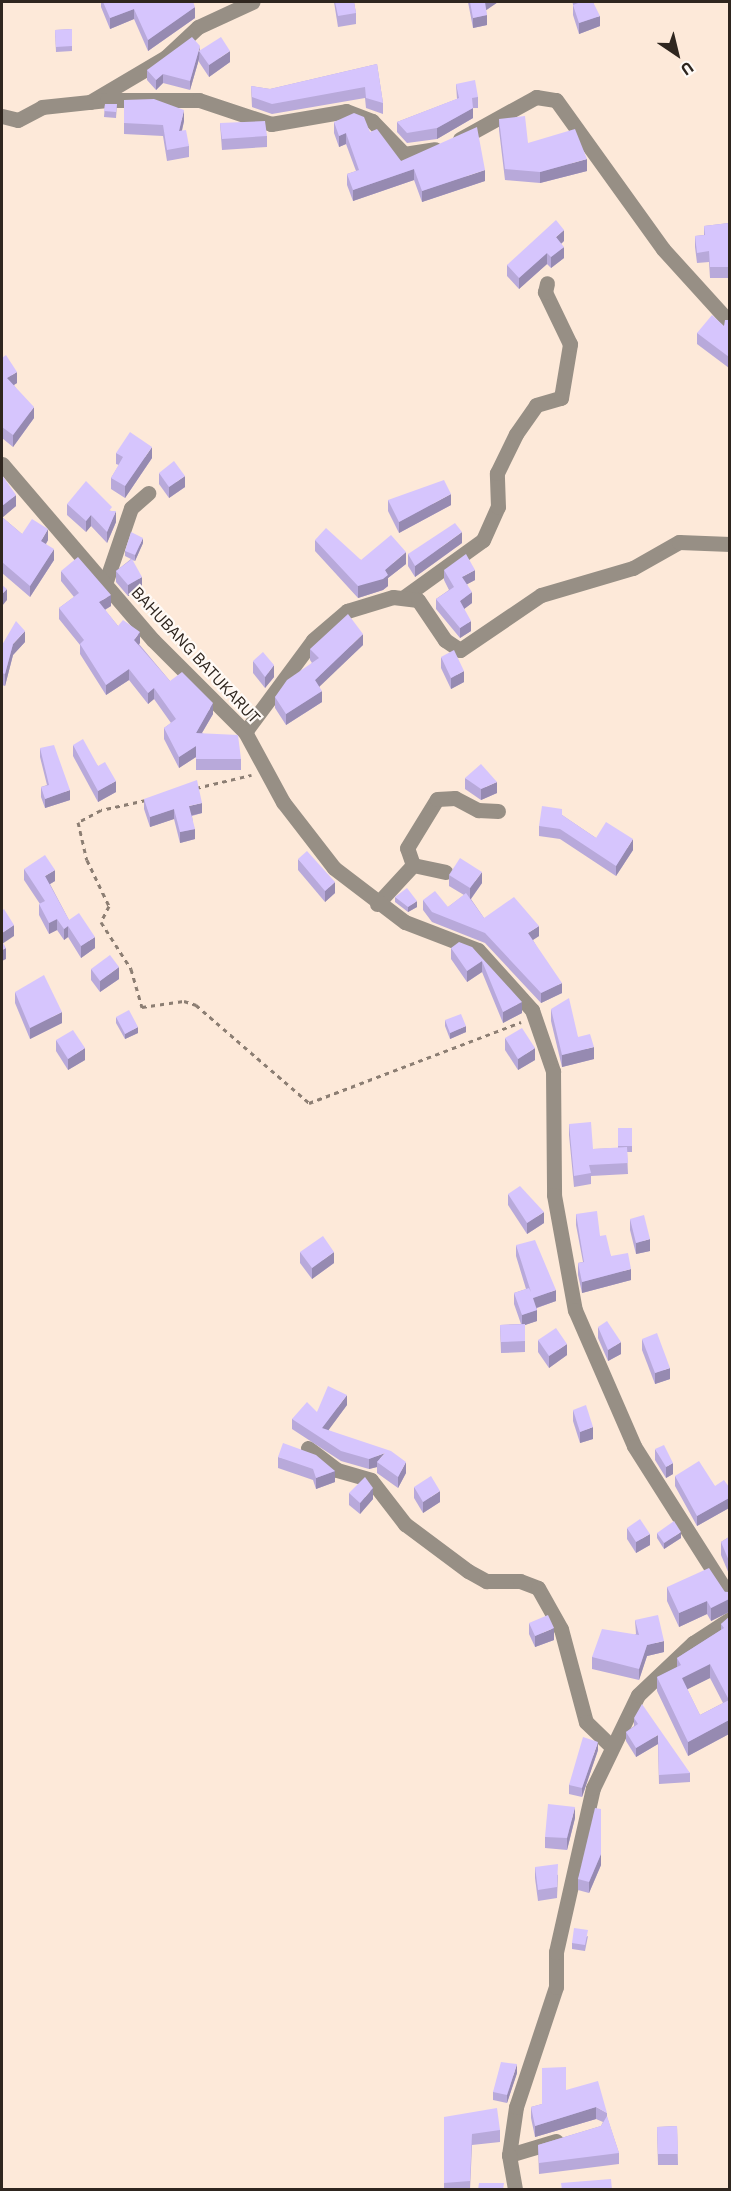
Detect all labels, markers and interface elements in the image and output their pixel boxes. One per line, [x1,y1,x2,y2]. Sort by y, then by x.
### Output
north arrow [647,24,707,84]
text: U [677,57,698,80]
street label: BAHUBANG BATUKARUT [128,583,264,727]

